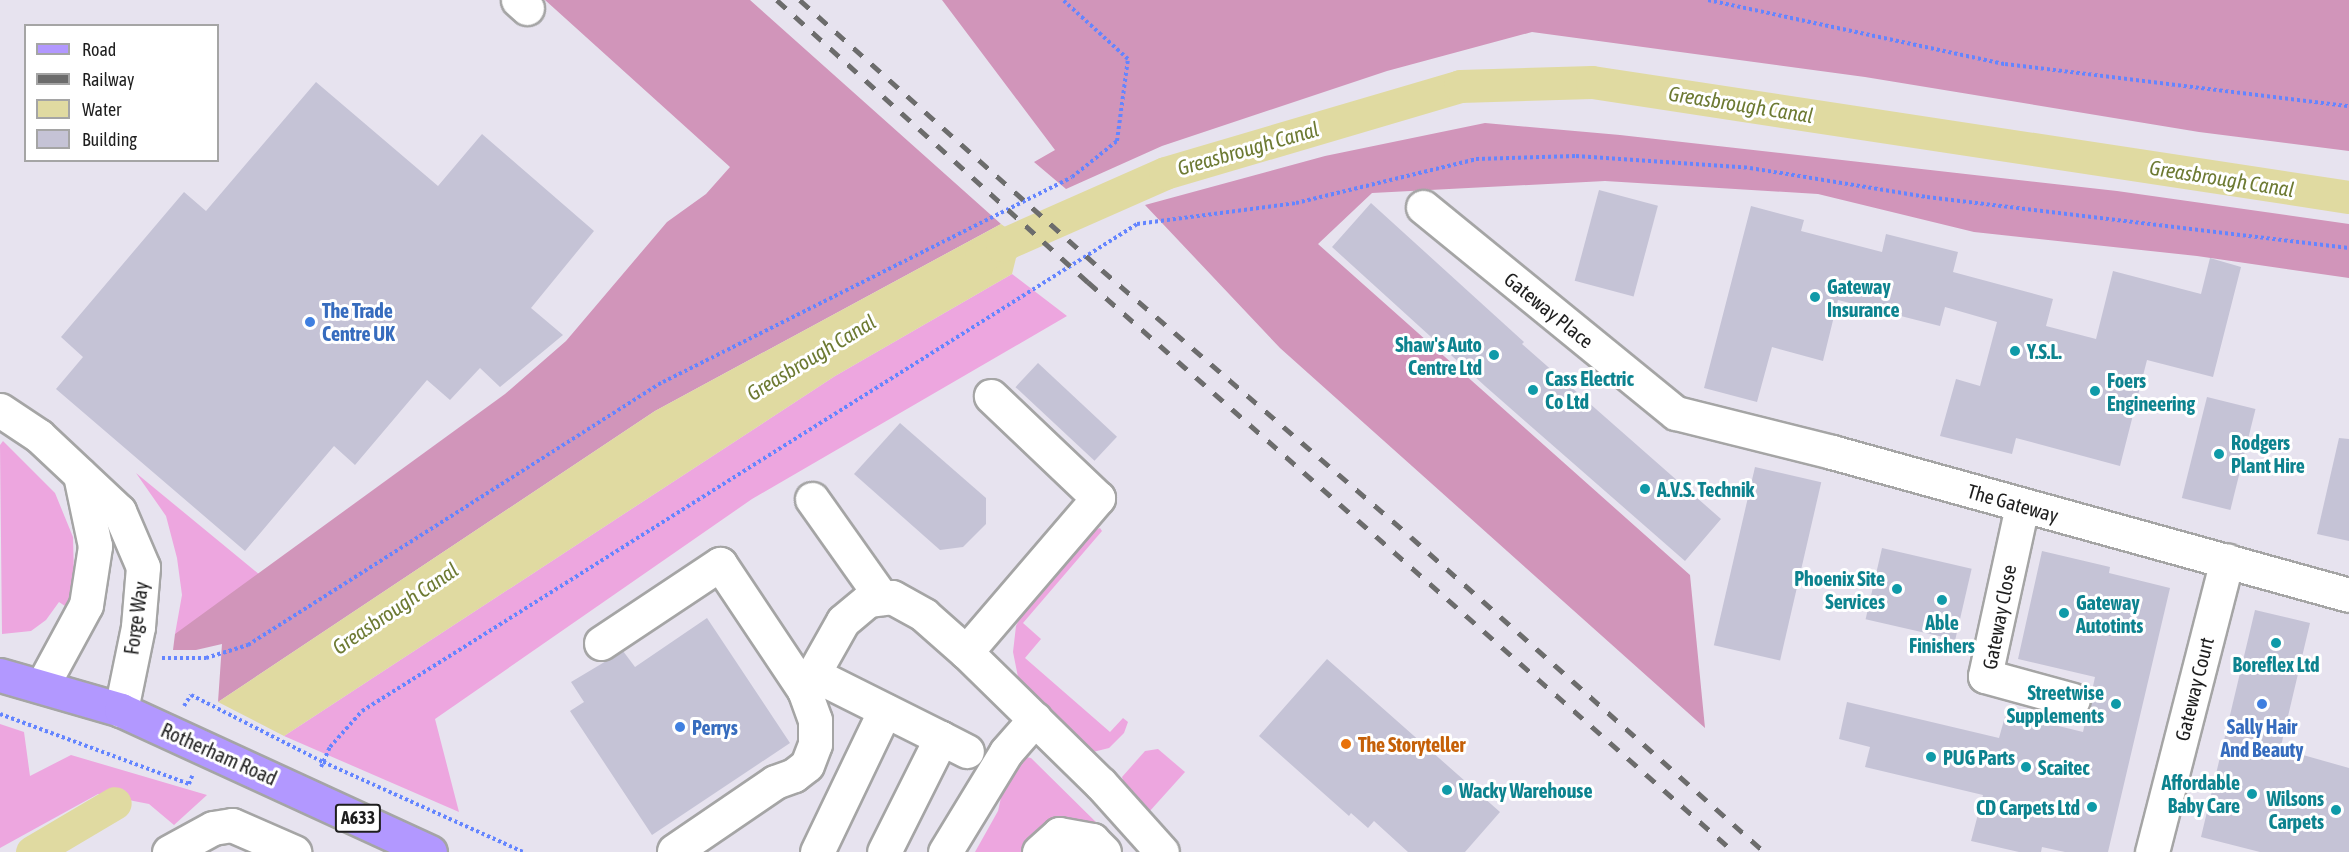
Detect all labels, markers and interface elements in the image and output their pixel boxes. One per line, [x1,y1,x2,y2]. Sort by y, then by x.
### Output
legend [24,24,219,162]
text: Road [82,39,116,60]
text: Railway [82,69,134,90]
water label: Greasbrough Canal [1667,80,1815,128]
text: Water [82,99,121,120]
water label: Greasbrough Canal [1174,116,1322,180]
text: Building [82,129,137,150]
water label: Greasbrough Canal [2148,154,2296,202]
street label: Gateway Place [1500,267,1598,353]
place label: Gateway Insurance [1827,274,1899,321]
marker: Gateway Insurance [1808,290,1822,304]
place label: The Trade Centre UK [322,298,395,345]
water label: Greasbrough Canal [742,309,880,405]
marker: The Trade Centre UK [303,315,317,329]
place label: Shaw's Auto Centre Ltd [1395,332,1482,379]
place label: Y.S.L. [2027,339,2062,363]
marker: Y.S.L. [2008,344,2022,358]
marker: Shaw's Auto Centre Ltd [1487,348,1501,362]
place label: Cass Electric Co Ltd [1545,366,1634,413]
place label: Foers Engineering [2107,368,2195,415]
marker: Cass Electric Co Ltd [1526,383,1540,397]
marker: Foers Engineering [2088,384,2102,398]
place label: Rodgers Plant Hire [2231,430,2305,477]
marker: Rodgers Plant Hire [2212,447,2226,461]
place label: A.V.S. Technik [1657,477,1754,501]
street label: The Gateway [1965,479,2061,527]
marker: A.V.S. Technik [1638,482,1652,496]
water label: Greasbrough Canal [327,557,463,659]
street label: Gateway Close [1977,563,2021,671]
place label: Phoenix Site Services [1794,566,1885,613]
street label: Forge Way [119,580,153,656]
marker: Phoenix Site Services [1890,582,1904,596]
place label: Gateway Autotints [2076,590,2143,637]
marker: Able Finishers [1935,593,1949,607]
marker: Gateway Autotints [2057,606,2071,620]
place label: Able Finishers [1909,610,1975,657]
street label: Gateway Court [2170,635,2218,743]
marker: Boreflex Ltd [2269,636,2283,650]
place label: Boreflex Ltd [2233,652,2319,676]
place label: Streetwise Supplements [2007,680,2104,727]
marker: Streetwise Supplements [2109,697,2123,711]
marker: Sally Hair And Beauty [2255,697,2269,711]
place label: Sally Hair And Beauty [2220,714,2304,761]
place label: Perrys [692,715,738,739]
street label: Rotherham Road [157,718,281,790]
marker: Perrys [673,720,687,734]
place label: The Storyteller [1358,732,1465,756]
marker: The Storyteller [1339,737,1353,751]
place label: PUG Parts [1943,745,2015,769]
marker: PUG Parts [1924,750,1938,764]
place label: Scaitec [2038,755,2090,779]
marker: Scaitec [2019,760,2033,774]
place label: Affordable Baby Care [2162,771,2240,818]
place label: Wacky Warehouse [1459,778,1592,802]
marker: Wacky Warehouse [1440,783,1454,797]
place label: Wilsons Carpets [2266,786,2324,833]
marker: Affordable Baby Care [2245,787,2259,801]
place label: CD Carpets Ltd [1976,795,2080,819]
marker: CD Carpets Ltd [2085,800,2099,814]
road number: A633 [334,803,382,833]
marker: Wilsons Carpets [2329,803,2343,817]

